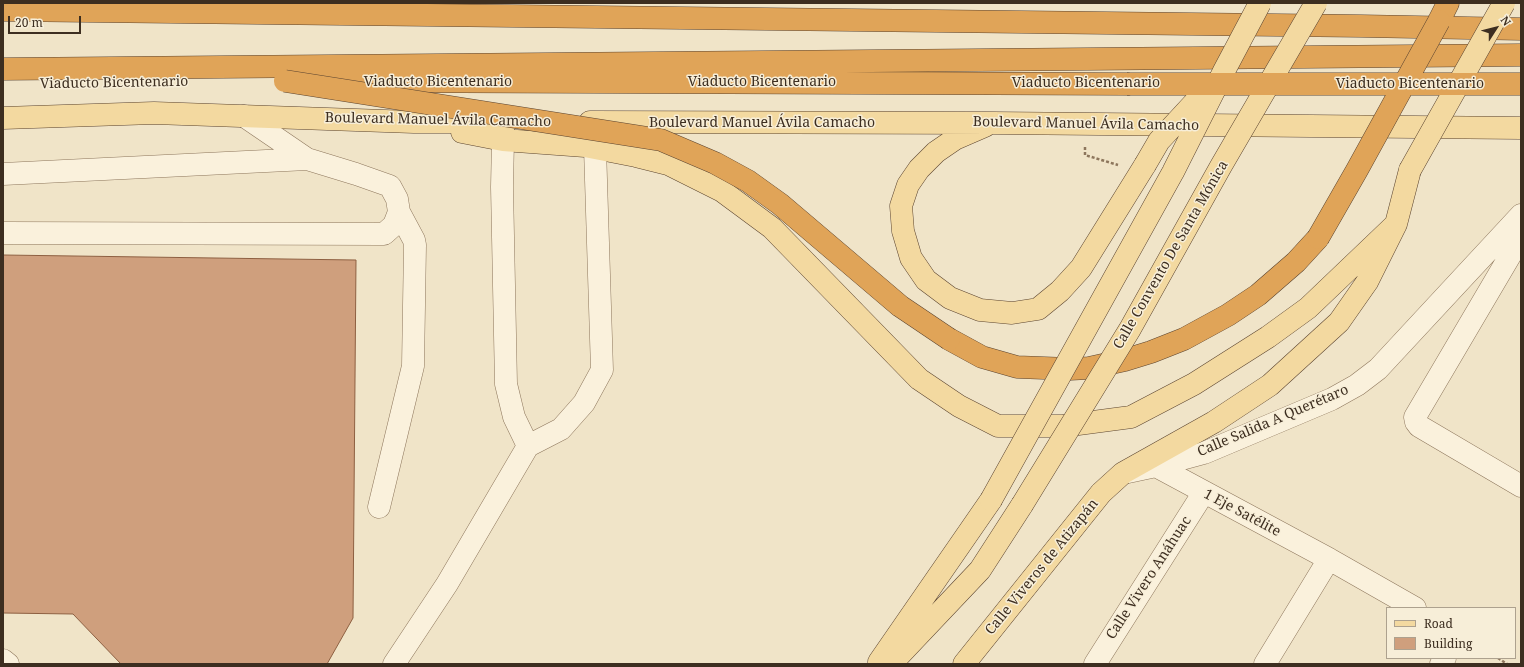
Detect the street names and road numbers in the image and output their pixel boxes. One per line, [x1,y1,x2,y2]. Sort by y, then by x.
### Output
street label: Viaducto Bicentenario [40,73,188,93]
street label: Viaducto Bicentenario [364,74,512,90]
street label: Viaducto Bicentenario [688,74,836,90]
street label: Viaducto Bicentenario [1012,75,1160,91]
street label: Viaducto Bicentenario [1336,76,1484,92]
street label: Boulevard Manuel Ávila Camacho [325,110,551,130]
street label: Boulevard Manuel Ávila Camacho [973,114,1199,134]
street label: Boulevard Manuel Ávila Camacho [649,115,875,131]
street label: Calle Convento De Santa Mónica [1110,158,1232,352]
street label: Calle Salida A Querétaro [1195,382,1351,460]
street label: 1 Eje Satélite [1201,486,1283,540]
street label: Calle Viveros de Atizapán [982,496,1102,638]
street label: Calle Vivero Anáhuac [1103,513,1195,643]

